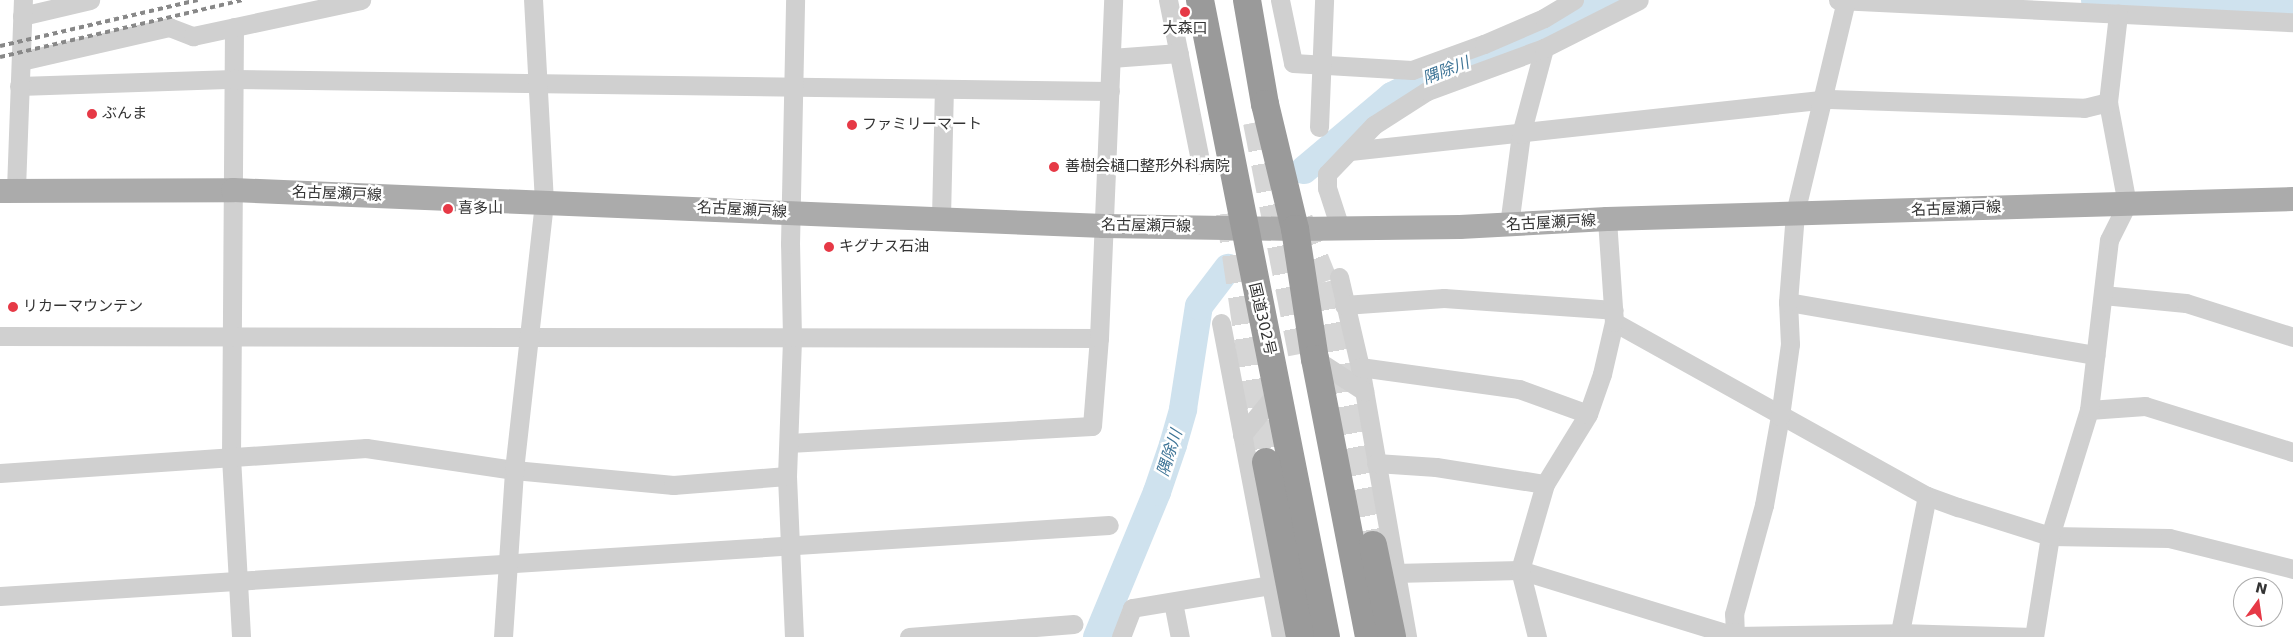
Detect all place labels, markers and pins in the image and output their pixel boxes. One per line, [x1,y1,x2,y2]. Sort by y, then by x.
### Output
marker: 大森口 [1179,6,1191,18]
place label: 大森口 [1163,20,1207,38]
place label: ぶんま [102,105,147,123]
marker: ぶんま [86,108,98,120]
place label: ファミリーマート [862,116,982,134]
marker: ファミリーマート [846,119,858,131]
place label: 善樹会樋口整形外科病院 [1065,158,1230,176]
marker: 善樹会樋口整形外科病院 [1047,160,1061,174]
place label: 喜多山 [458,200,503,218]
marker: 喜多山 [442,203,454,215]
place label: キグナス石油 [839,238,929,256]
marker: キグナス石油 [823,241,835,253]
place label: リカーマウンテン [23,298,143,316]
marker: リカーマウンテン [7,301,19,313]

